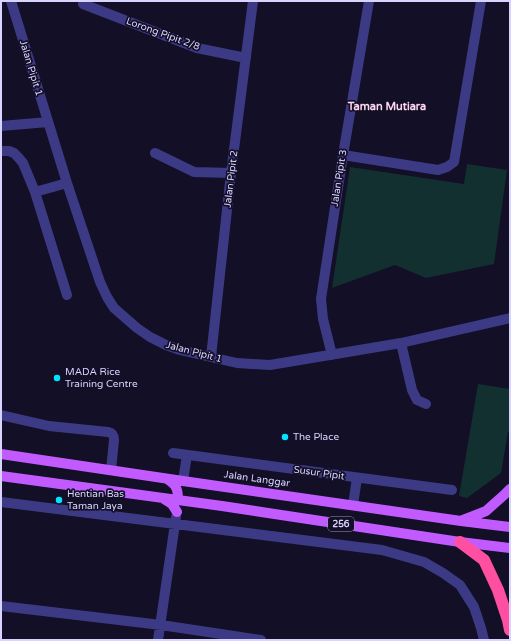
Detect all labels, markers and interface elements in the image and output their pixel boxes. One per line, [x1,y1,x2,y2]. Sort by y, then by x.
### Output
street label: Lorong Pipit 2/8 [124,15,202,53]
street label: Jalan Pipit 1 [17,39,45,97]
district label: Taman Mutiara [347,100,426,113]
street label: Jalan Pipit 3 [329,149,349,207]
street label: Jalan Pipit 2 [222,150,240,208]
street label: Jalan Pipit 1 [165,339,223,365]
place label: MADA Rice Training Centre [65,366,138,390]
marker: MADA Rice Training Centre [52,373,62,383]
place label: The Place [293,431,339,443]
marker: The Place [280,432,290,442]
street label: Susur Pipit [293,463,345,483]
street label: Jalan Langgar [223,468,291,490]
place label: Hentian Bas Taman Jaya [67,488,124,512]
marker: Hentian Bas Taman Jaya [54,495,64,505]
road number: 256 [328,517,354,531]

